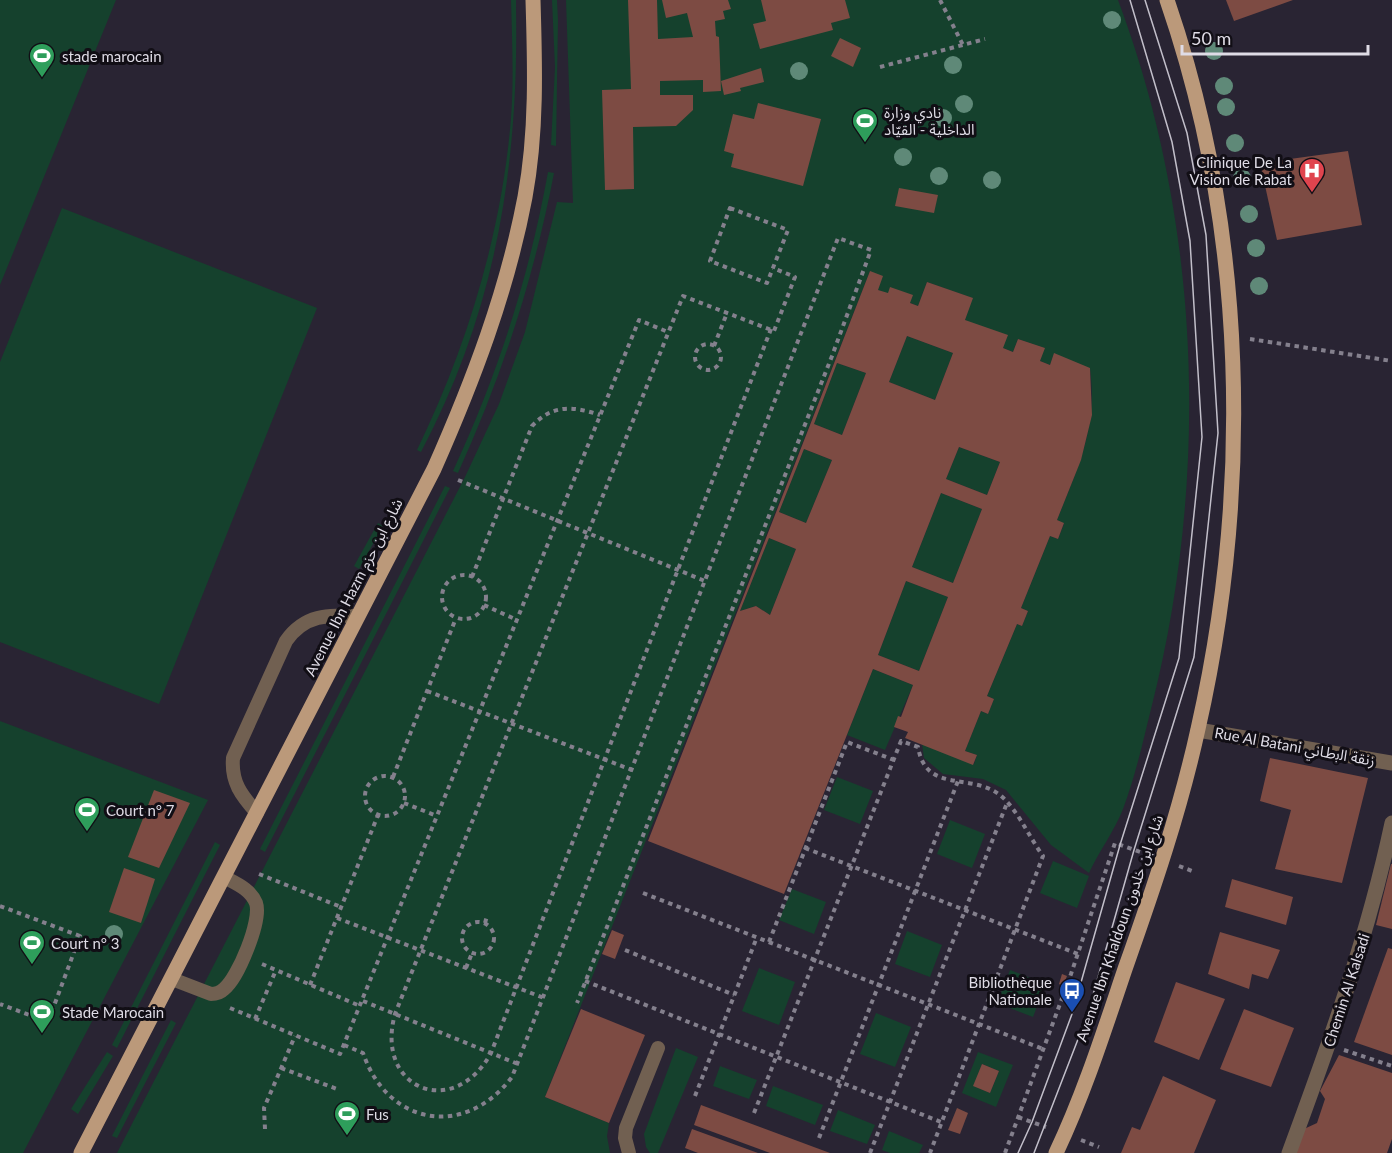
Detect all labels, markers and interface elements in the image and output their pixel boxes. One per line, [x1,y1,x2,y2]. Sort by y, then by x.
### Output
scale bar [1182,18,1368,56]
text: 50 m [1191,27,1231,49]
sports icon: stade marocain [27,41,57,79]
place label: stade marocain [62,47,162,65]
place label: نادي وزارة الداخلية - القيّاد [884,103,975,138]
sports icon: نادي وزارة الداخلية - القيّاد [850,106,880,144]
place label: Clinique De La Vision de Rabat [1189,153,1293,188]
hospital icon: Clinique De La Vision de Rabat [1297,156,1327,194]
street label: Avenue Ibn Hazm شارع ابن حزم [300,495,409,681]
street label: Rue Al Batani زﻧﻘﺔ اﻟﺑطﺎﻧﻲ [1213,723,1377,773]
sports icon: Court n° 7 [72,795,102,833]
place label: Court n° 7 [106,801,175,819]
street label: Avenue Ibn Khaldoun شارع ابن خلدون [1072,812,1170,1045]
sports icon: Court n° 3 [17,928,47,966]
street label: Chemin Al Kalsadi [1319,931,1373,1049]
place label: Court n° 3 [51,934,120,952]
place label: Bibliothèque Nationale [969,973,1052,1008]
bus stop icon: Bibliothèque Nationale [1057,976,1087,1014]
sports icon: Stade Marocain [27,997,57,1035]
place label: Stade Marocain [62,1003,164,1021]
sports icon: Fus [332,1099,362,1137]
place label: Fus [366,1105,389,1123]

